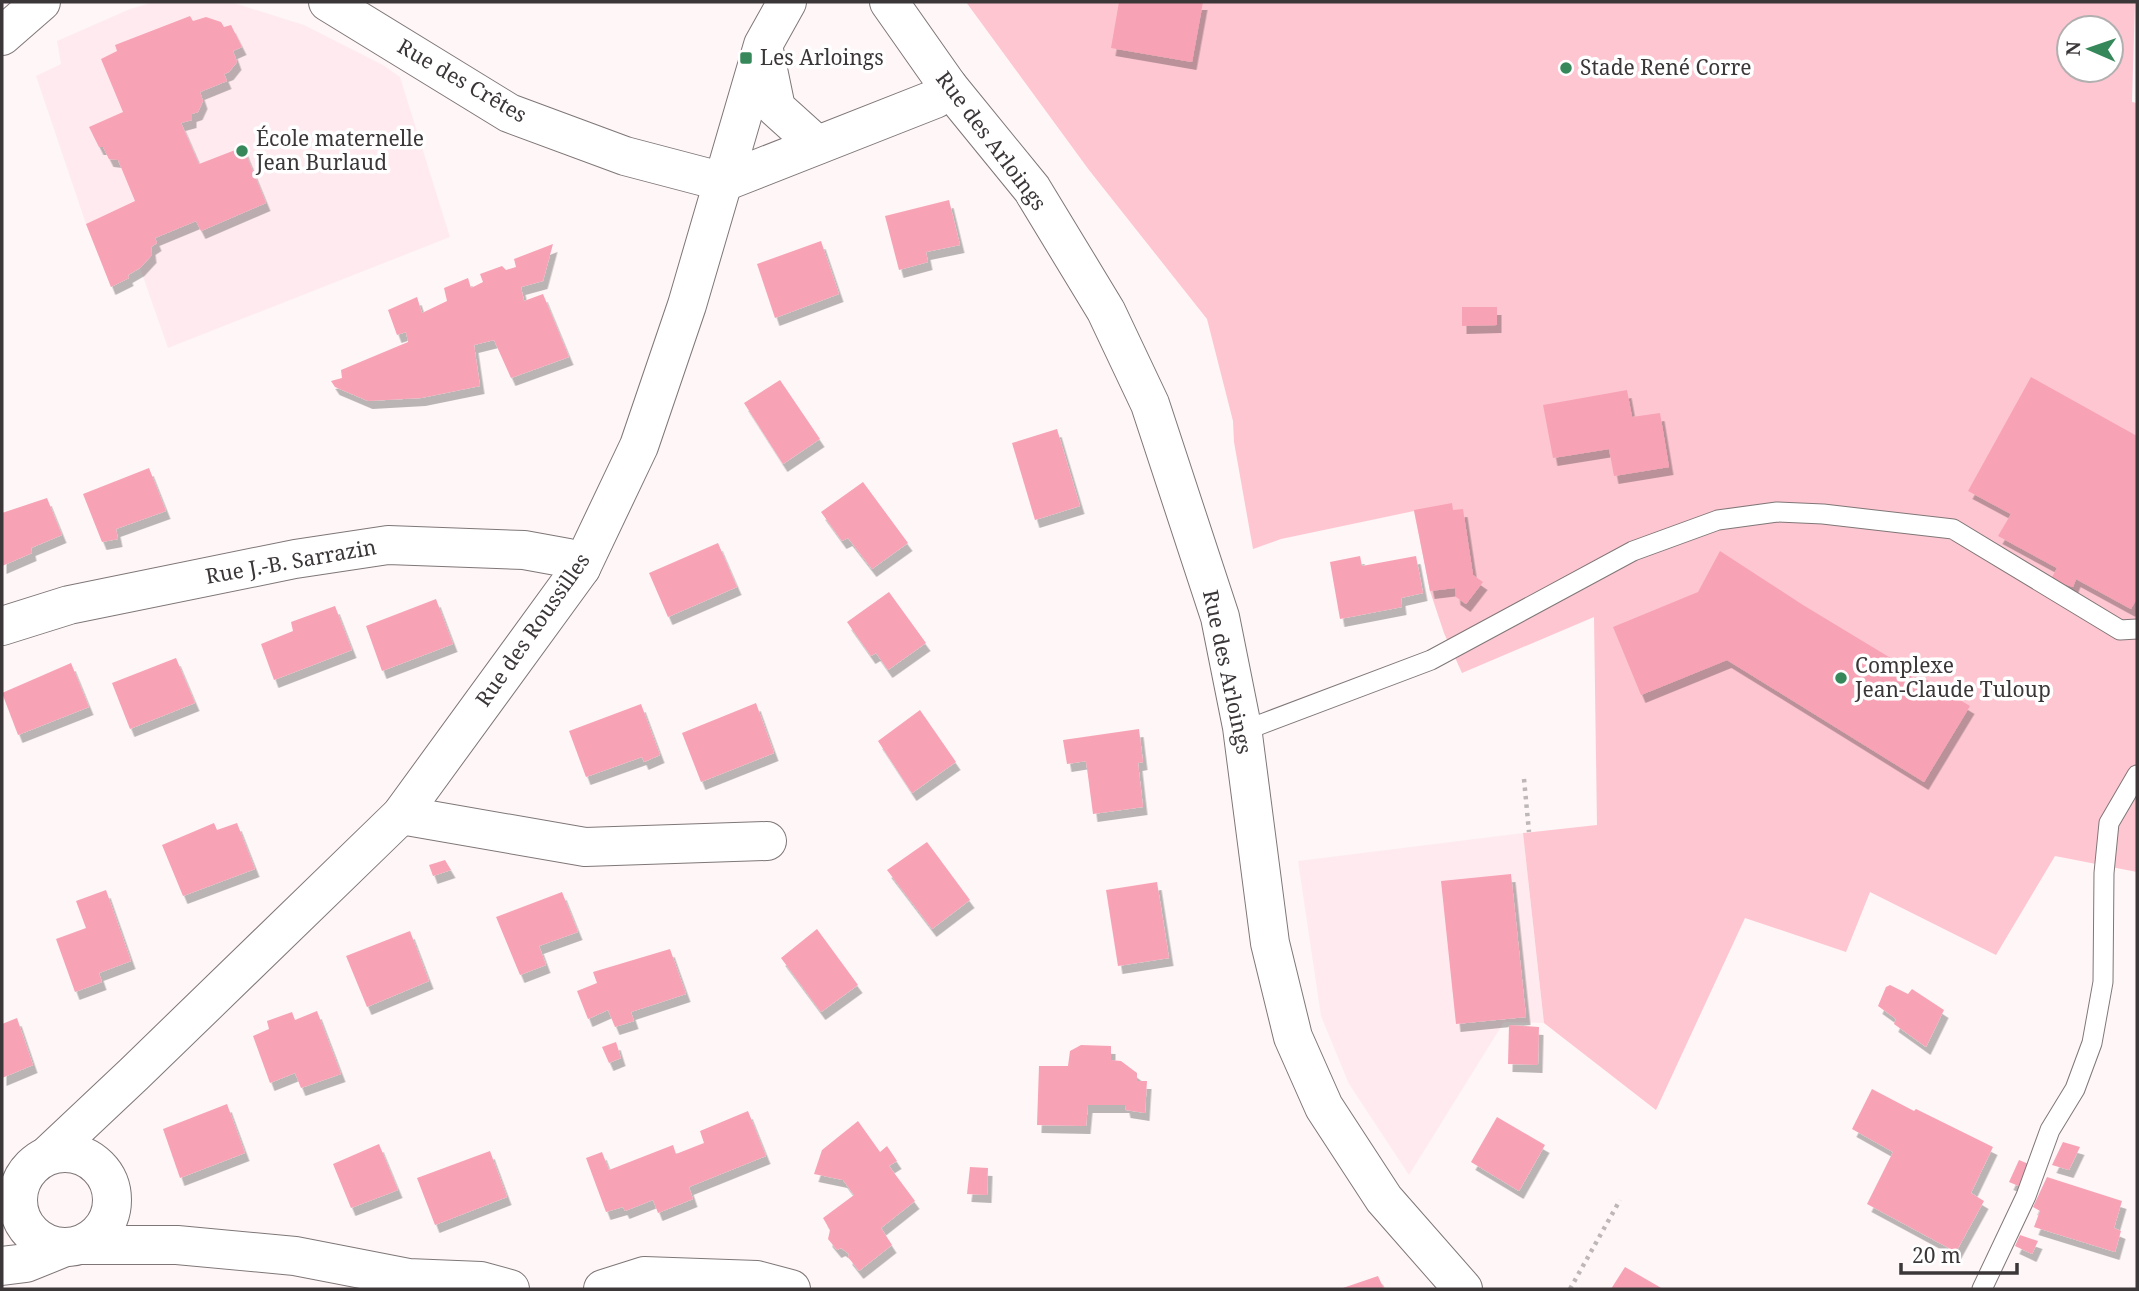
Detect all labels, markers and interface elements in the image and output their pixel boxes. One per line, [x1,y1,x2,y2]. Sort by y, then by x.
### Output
north arrow [2055,14,2125,84]
street label: Rue des Crêtes [393,32,532,129]
text: N [2060,40,2086,56]
place label: Les Arloings [760,43,884,71]
marker: Les Arloings [738,50,754,66]
place label: Stade René Corre [1580,53,1752,81]
marker: Stade René Corre [1558,60,1574,76]
street label: Rue des Arloings [930,65,1053,216]
place label: École maternelle Jean Burlaud [255,124,424,176]
marker: École maternelle Jean Burlaud [234,143,250,159]
street label: Rue J.-B. Sarrazin [203,532,378,590]
street label: Rue des Roussilles [469,547,596,712]
street label: Rue des Arloings [1197,587,1259,756]
place label: Complexe Jean-Claude Tuloup [1854,651,2051,703]
marker: Complexe Jean-Claude Tuloup [1833,670,1849,686]
scale bar [1901,1232,2016,1276]
text: 20 m [1912,1241,1961,1269]

